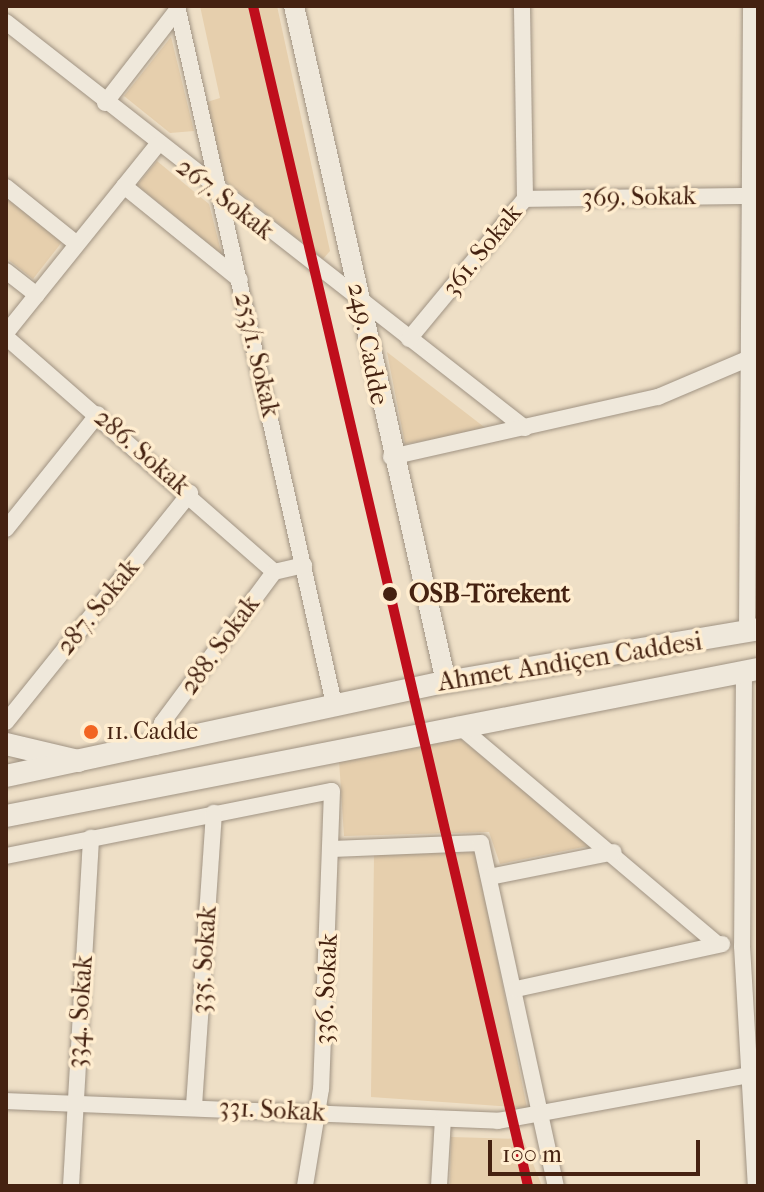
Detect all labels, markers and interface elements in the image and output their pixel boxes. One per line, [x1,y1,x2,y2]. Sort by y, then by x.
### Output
street label: 267. Sokak [170,151,280,247]
street label: 369. Sokak [582,180,696,214]
street label: 361. Sokak [435,198,529,302]
street label: 249. Cadde [341,280,395,408]
street label: 253/1. Sokak [228,290,286,420]
street label: 286. Sokak [88,402,196,502]
street label: 287. Sokak [50,553,146,661]
place label: OSB-Törekent [409,578,570,610]
marker: OSB-Törekent [378,582,402,606]
street label: 288. Sokak [174,589,266,701]
street label: Ahmet Andiçen Caddesi [436,626,704,698]
place label: 11. Cadde [106,718,198,746]
marker: 11. Cadde [83,724,99,740]
street label: 335. Sokak [185,905,223,1015]
street label: 336. Sokak [308,933,344,1045]
street label: 334. Sokak [60,954,100,1070]
street label: 331. Sokak [218,1092,326,1128]
scale bar [492,1124,704,1174]
text: 100 m [502,1140,562,1168]

